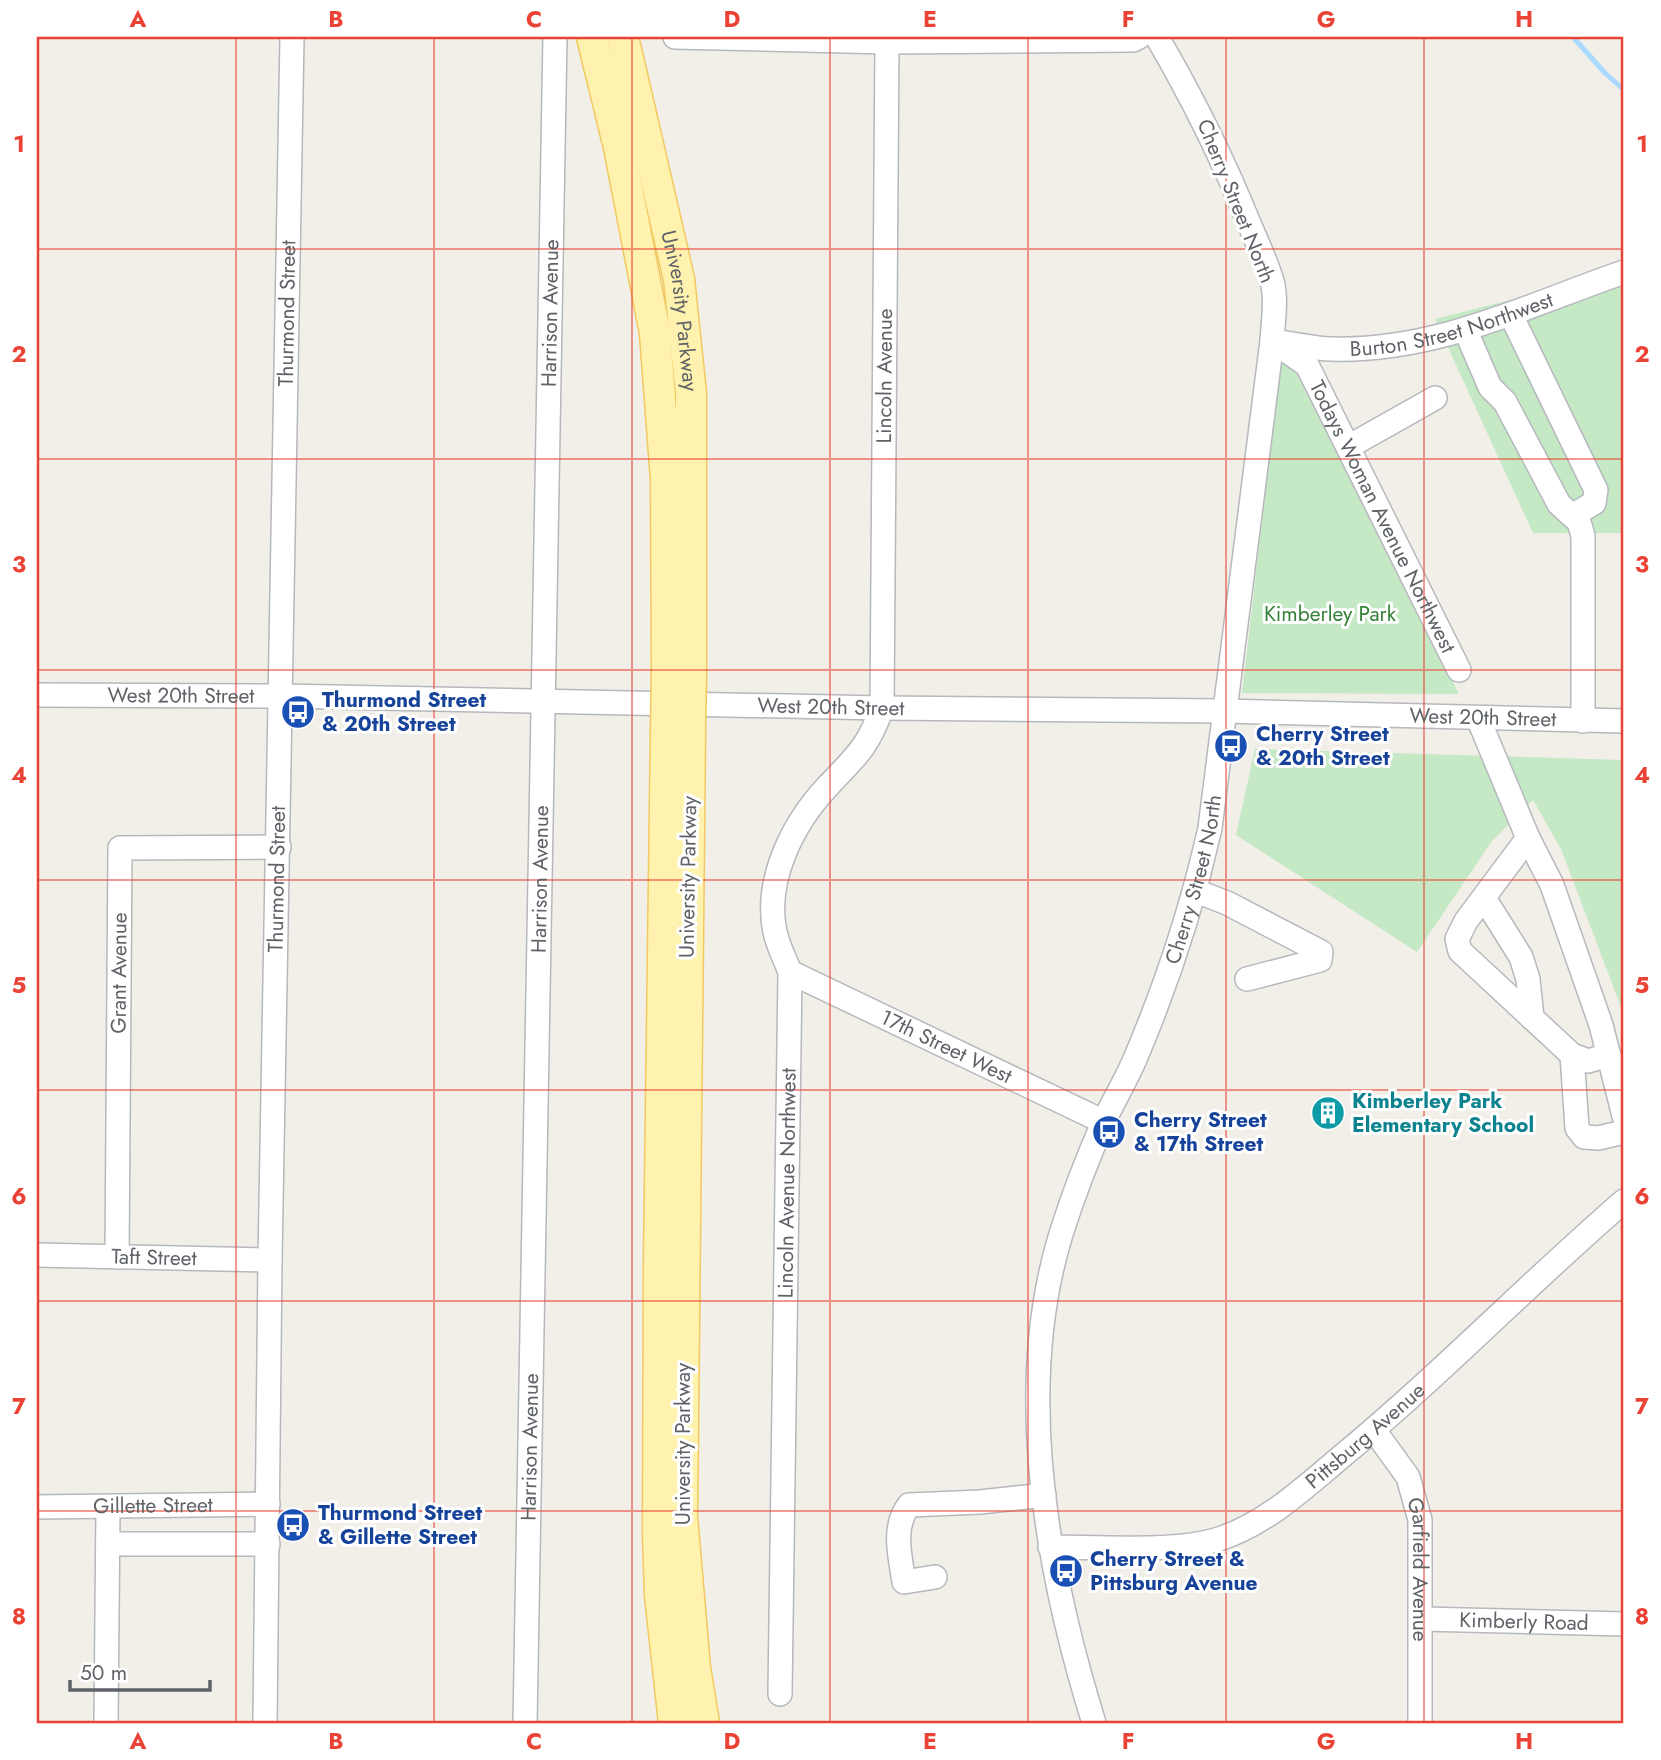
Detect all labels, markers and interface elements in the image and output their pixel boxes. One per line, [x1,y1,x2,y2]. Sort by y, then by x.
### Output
text: A [129,2,147,36]
text: B [328,2,344,36]
text: C [526,2,542,36]
text: D [724,2,741,36]
text: E [923,2,937,36]
text: F [1122,2,1134,36]
text: G [1317,2,1335,36]
text: H [1515,2,1533,36]
street label: Cherry Street North [1189,115,1283,287]
text: 1 [13,127,25,161]
text: 1 [1636,127,1648,161]
street label: University Parkway [653,227,706,394]
street label: Harrison Avenue [534,239,566,387]
street label: Thurmond Street [271,240,303,387]
street label: Burton Street Northwest [1349,285,1557,364]
street label: Lincoln Avenue [869,308,900,444]
text: 2 [11,337,27,371]
text: 2 [1634,337,1650,371]
street label: Todays Woman Avenue Northwest [1302,376,1463,658]
text: 3 [12,547,26,581]
text: 3 [1635,547,1649,581]
park label: Kimberley Park [1264,599,1397,629]
street label: West 20th Street [107,680,255,711]
place label: Thurmond Street & 20th Street [322,685,487,739]
street label: West 20th Street [757,691,904,723]
bus stop icon: Thurmond Street & 20th Street [279,693,317,731]
street label: West 20th Street [1409,701,1557,734]
place label: Cherry Street & 20th Street [1256,719,1390,773]
bus stop icon: Cherry Street & 20th Street [1212,727,1250,765]
text: 4 [11,758,27,792]
text: 4 [1634,758,1650,792]
street label: Cherry Street North [1157,793,1229,968]
street label: University Parkway [672,795,704,958]
street label: Harrison Avenue [524,805,556,953]
street label: Thurmond Street [261,806,293,953]
street label: Grant Avenue [104,912,135,1034]
text: 5 [12,968,26,1002]
text: 5 [1635,968,1649,1002]
street label: 17th Street West [875,1002,1017,1091]
street label: Lincoln Avenue Northwest [770,1068,804,1299]
place label: Kimberley Park Elementary School [1352,1086,1534,1140]
building icon: Kimberley Park Elementary School [1309,1094,1347,1132]
place label: Cherry Street & 17th Street [1134,1105,1267,1159]
bus stop icon: Cherry Street & 17th Street [1090,1113,1128,1151]
text: 6 [11,1179,27,1213]
text: 6 [1634,1179,1650,1213]
street label: Taft Street [111,1242,197,1273]
street label: University Parkway [668,1362,698,1525]
street label: Harrison Avenue [514,1373,546,1521]
street label: Pittsburg Avenue [1299,1376,1432,1496]
text: 7 [12,1389,26,1423]
text: 7 [1635,1389,1649,1423]
street label: Gillette Street [93,1490,213,1521]
street label: Garfield Avenue [1399,1494,1435,1642]
place label: Thurmond Street & Gillette Street [318,1498,483,1552]
bus stop icon: Thurmond Street & Gillette Street [274,1506,312,1544]
place label: Cherry Street & Pittsburg Avenue [1090,1544,1258,1598]
bus stop icon: Cherry Street & Pittsburg Avenue [1047,1552,1085,1590]
text: 8 [12,1599,26,1633]
text: 8 [1635,1599,1649,1633]
street label: Kimberly Road [1459,1605,1589,1638]
scale bar [70,1648,210,1692]
text: 50 m [80,1658,127,1688]
text: A [129,1724,147,1758]
text: B [328,1724,344,1758]
text: C [526,1724,542,1758]
text: D [724,1724,741,1758]
text: E [923,1724,937,1758]
text: F [1122,1724,1134,1758]
text: G [1317,1724,1335,1758]
text: H [1515,1724,1533,1758]

